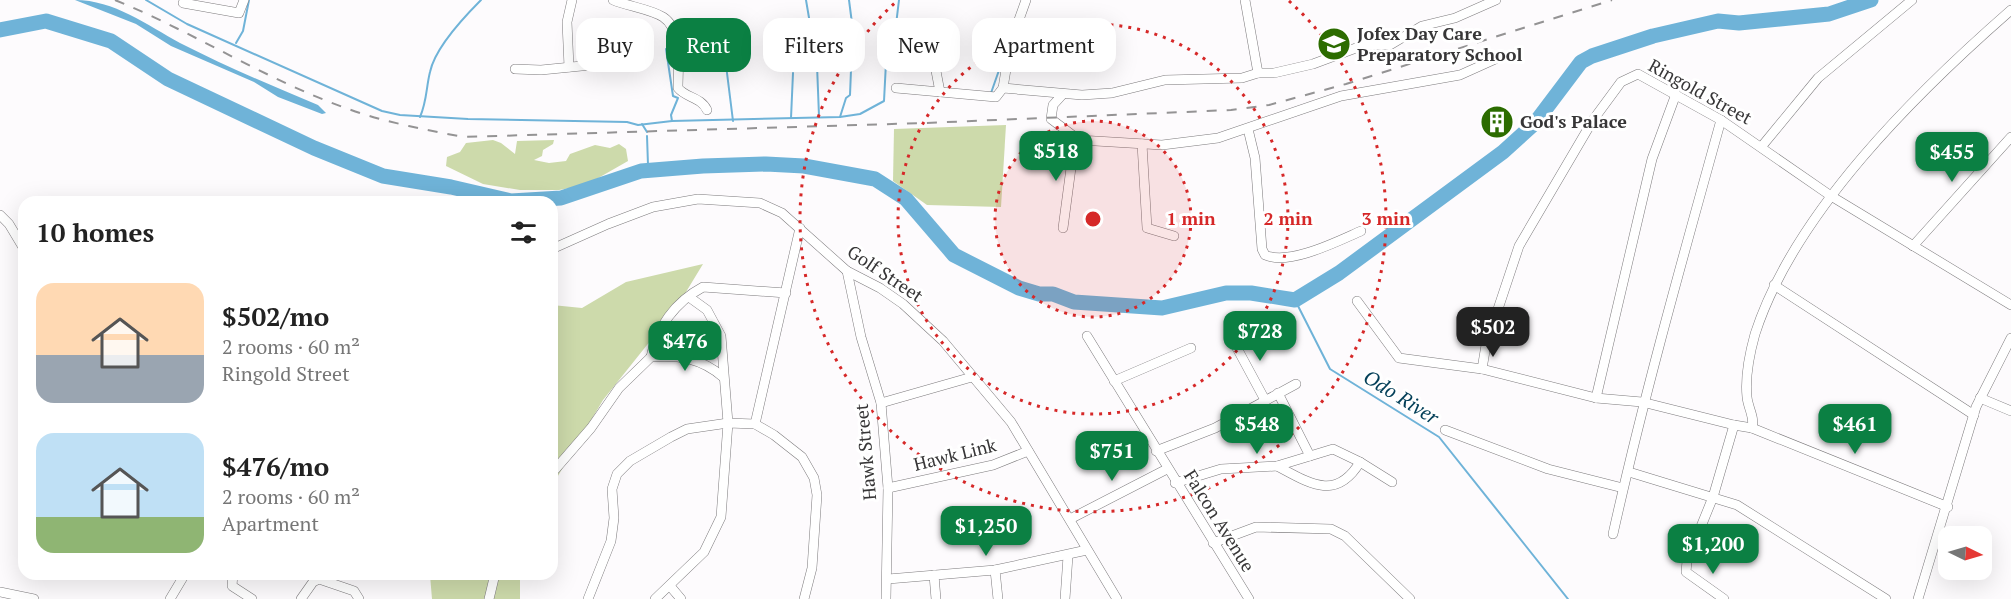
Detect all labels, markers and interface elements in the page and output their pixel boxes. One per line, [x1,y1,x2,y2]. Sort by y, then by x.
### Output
chip: Buy [576,18,654,72]
chip: Rent [666,18,751,72]
chip: Filters [763,18,865,72]
chip: New [877,18,960,72]
chip: Apartment [972,18,1116,72]
place label: Jofex Day Care Preparatory School [1357,21,1522,66]
school or university icon: Jofex Day Care Preparatory School [1316,26,1352,62]
street label: Ringold Street [1644,53,1757,130]
building icon: God's Palace [1479,104,1515,140]
place label: God's Palace [1520,109,1627,133]
pin: $518 [1020,131,1092,182]
pin: $455 [1916,132,1988,183]
text: $518 [1033,137,1079,164]
text: $455 [1929,138,1975,165]
text: 1 min [1166,206,1216,230]
text: 2 min [1263,206,1313,230]
text: 3 min [1361,206,1411,230]
centre of rings [1083,209,1103,229]
text: 10 homes [36,215,154,249]
icon: filters [507,216,540,249]
street label: Golf Street [843,239,928,307]
text: $502/mo [222,299,329,333]
icon: home [84,307,156,379]
pin: $502 [1457,307,1529,358]
pin: $728 [1224,311,1296,362]
text: $502 [1470,313,1516,340]
text: $728 [1237,317,1283,344]
pin: $476 [649,321,721,372]
text: $476 [662,327,708,354]
text: 2 rooms · 60 m² [222,333,360,360]
text: Ringold Street [222,360,350,387]
water label: Odo River [1359,363,1445,431]
street label: Hawk Street [849,402,881,501]
pin: $548 [1221,404,1293,455]
pin: $461 [1819,404,1891,455]
text: $548 [1234,410,1280,437]
text: $461 [1832,410,1878,437]
pin: $751 [1076,431,1148,482]
street label: Hawk Link [911,432,999,476]
text: $751 [1089,437,1135,464]
text: $476/mo [222,449,329,483]
icon: home [84,457,156,529]
street label: Falcon Avenue [1179,465,1261,576]
text: 2 rooms · 60 m² [222,483,360,510]
pin: $1,250 [937,506,1035,557]
text: Apartment [222,510,319,537]
text: $1,250 [955,512,1017,539]
pin: $1,200 [1664,524,1762,575]
north arrow [1938,526,1992,580]
map controls [1938,526,1992,580]
text: $1,200 [1682,530,1744,557]

